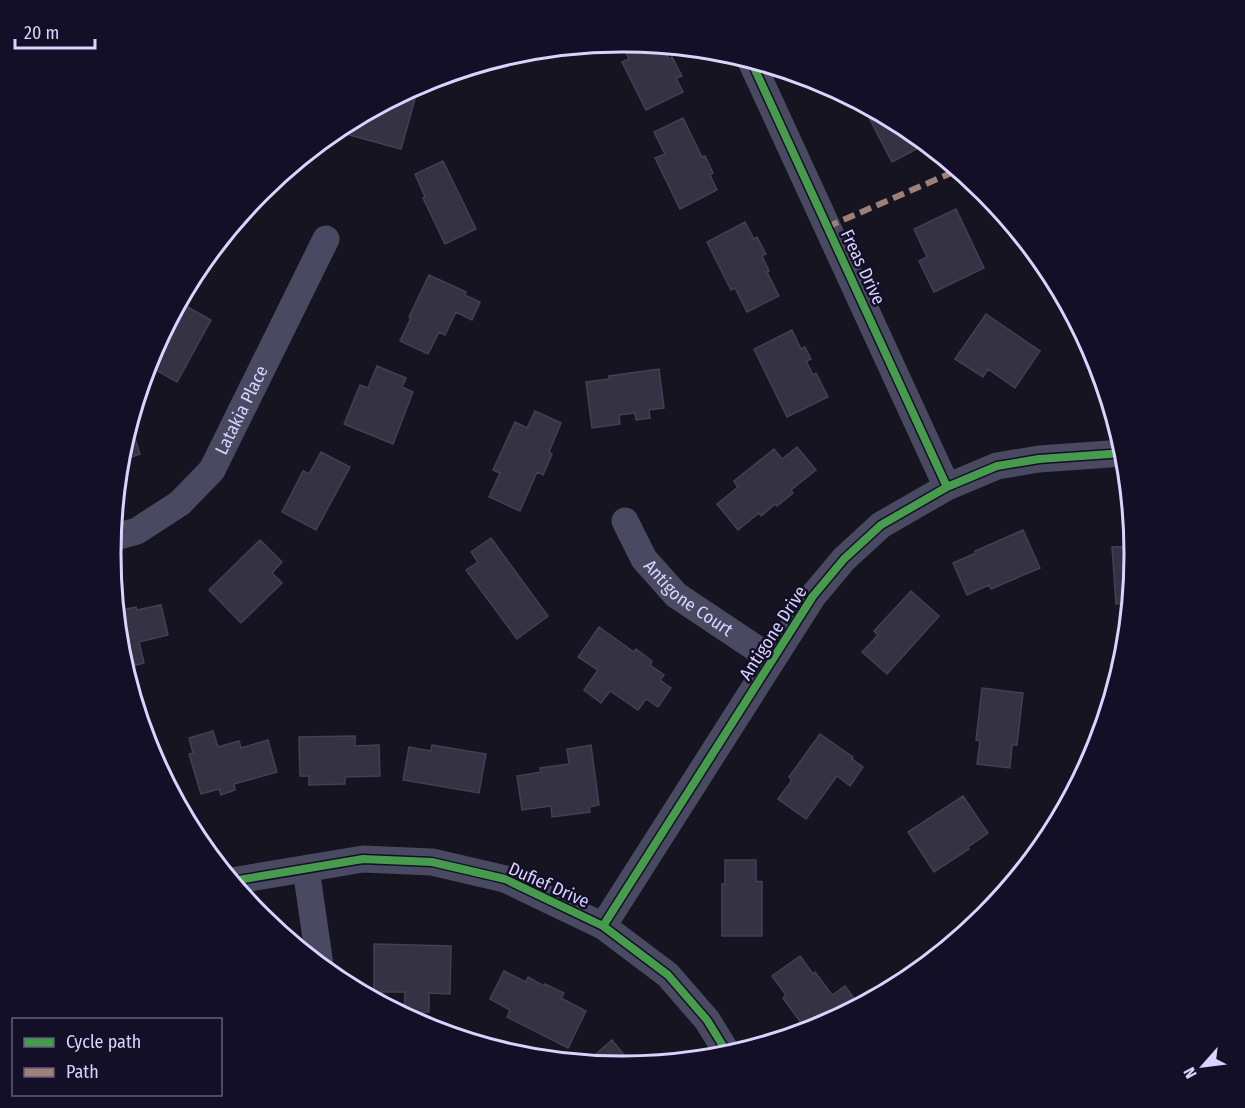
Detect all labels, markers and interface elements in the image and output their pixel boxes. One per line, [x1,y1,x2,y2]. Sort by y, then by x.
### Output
scale bar [15,12,94,50]
text: 20 m [24,22,59,44]
street label: Freas Drive [836,226,890,308]
street label: Latakia Place [210,362,273,458]
street label: Antigone Court [639,555,737,641]
street label: Antigone Drive [734,582,812,684]
street label: Dufief Drive [505,857,593,913]
legend [12,1018,222,1096]
text: Cycle path [66,1031,141,1053]
north arrow [1173,1036,1233,1096]
text: Path [66,1061,99,1083]
text: N [1180,1064,1201,1082]

